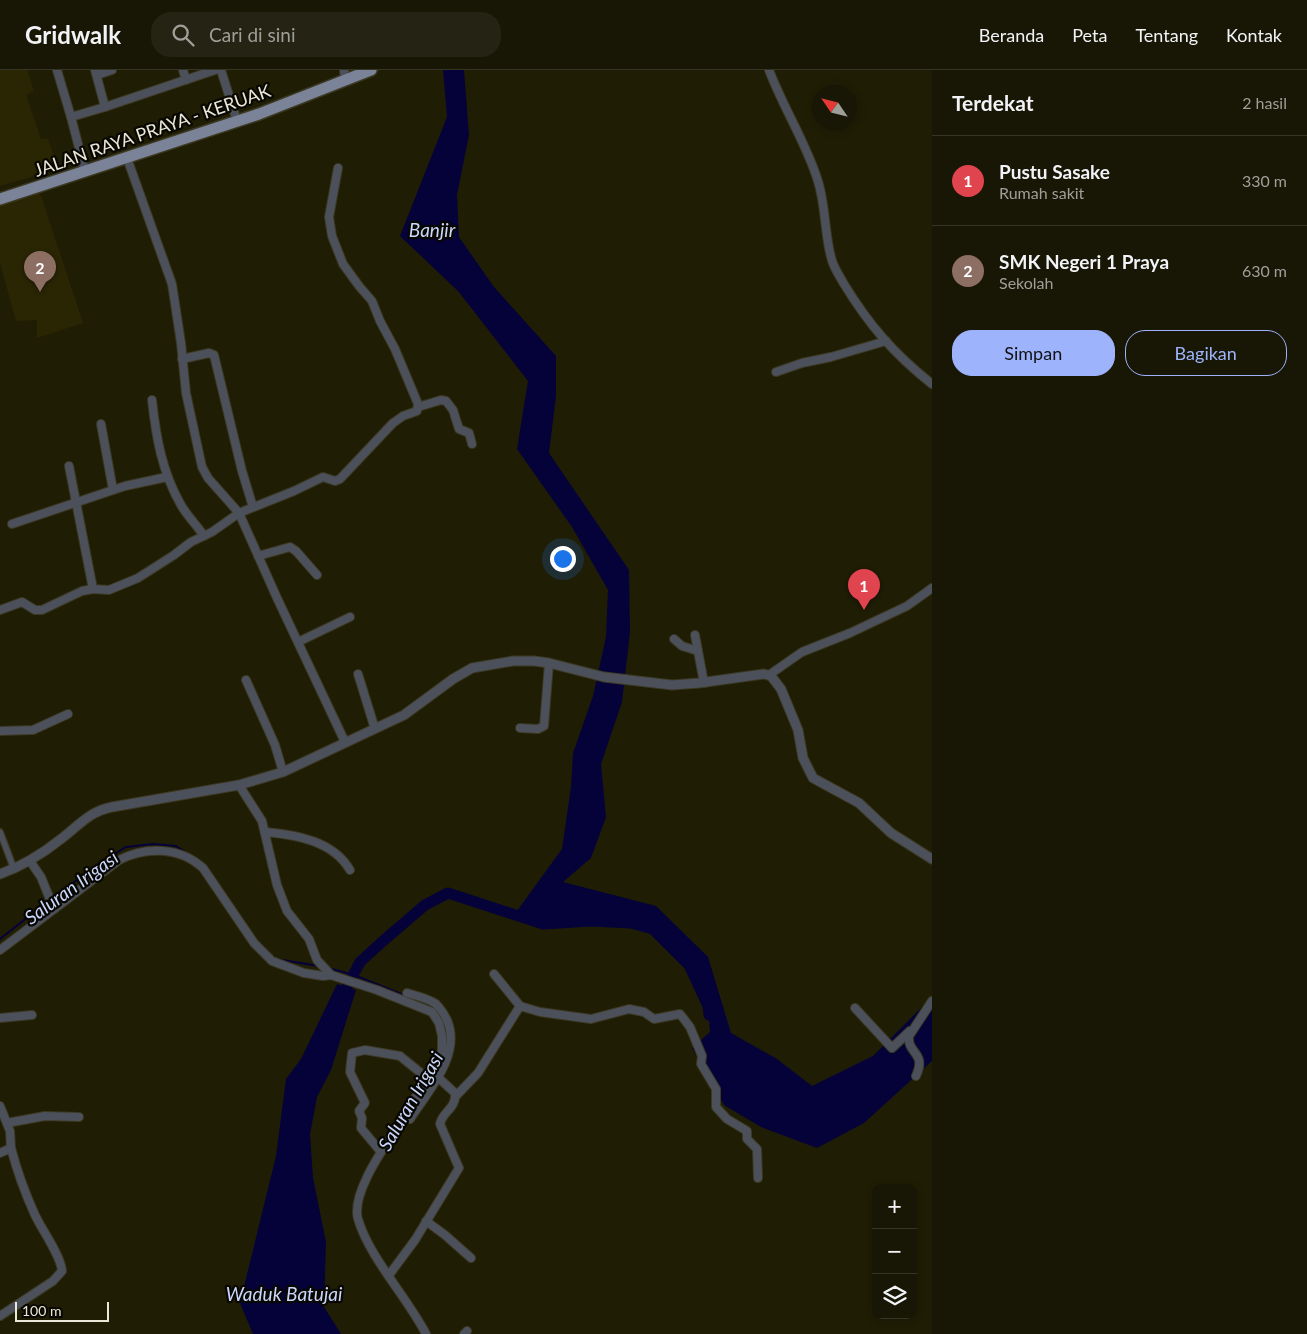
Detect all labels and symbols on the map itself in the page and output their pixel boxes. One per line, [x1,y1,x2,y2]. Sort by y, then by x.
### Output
street label: JALAN RAYA PRAYA - KERUAK [31,79,273,181]
north arrow [812,85,857,130]
water label: Banjir [409,218,456,241]
pin: 2 [24,251,56,292]
your location [550,546,576,572]
pin: 1 [848,569,880,610]
water label: Saluran Irigasi [20,845,123,929]
water label: Saluran Irigasi [372,1047,448,1154]
water label: Waduk Batujai [226,1282,343,1305]
scale bar [15,1299,109,1322]

